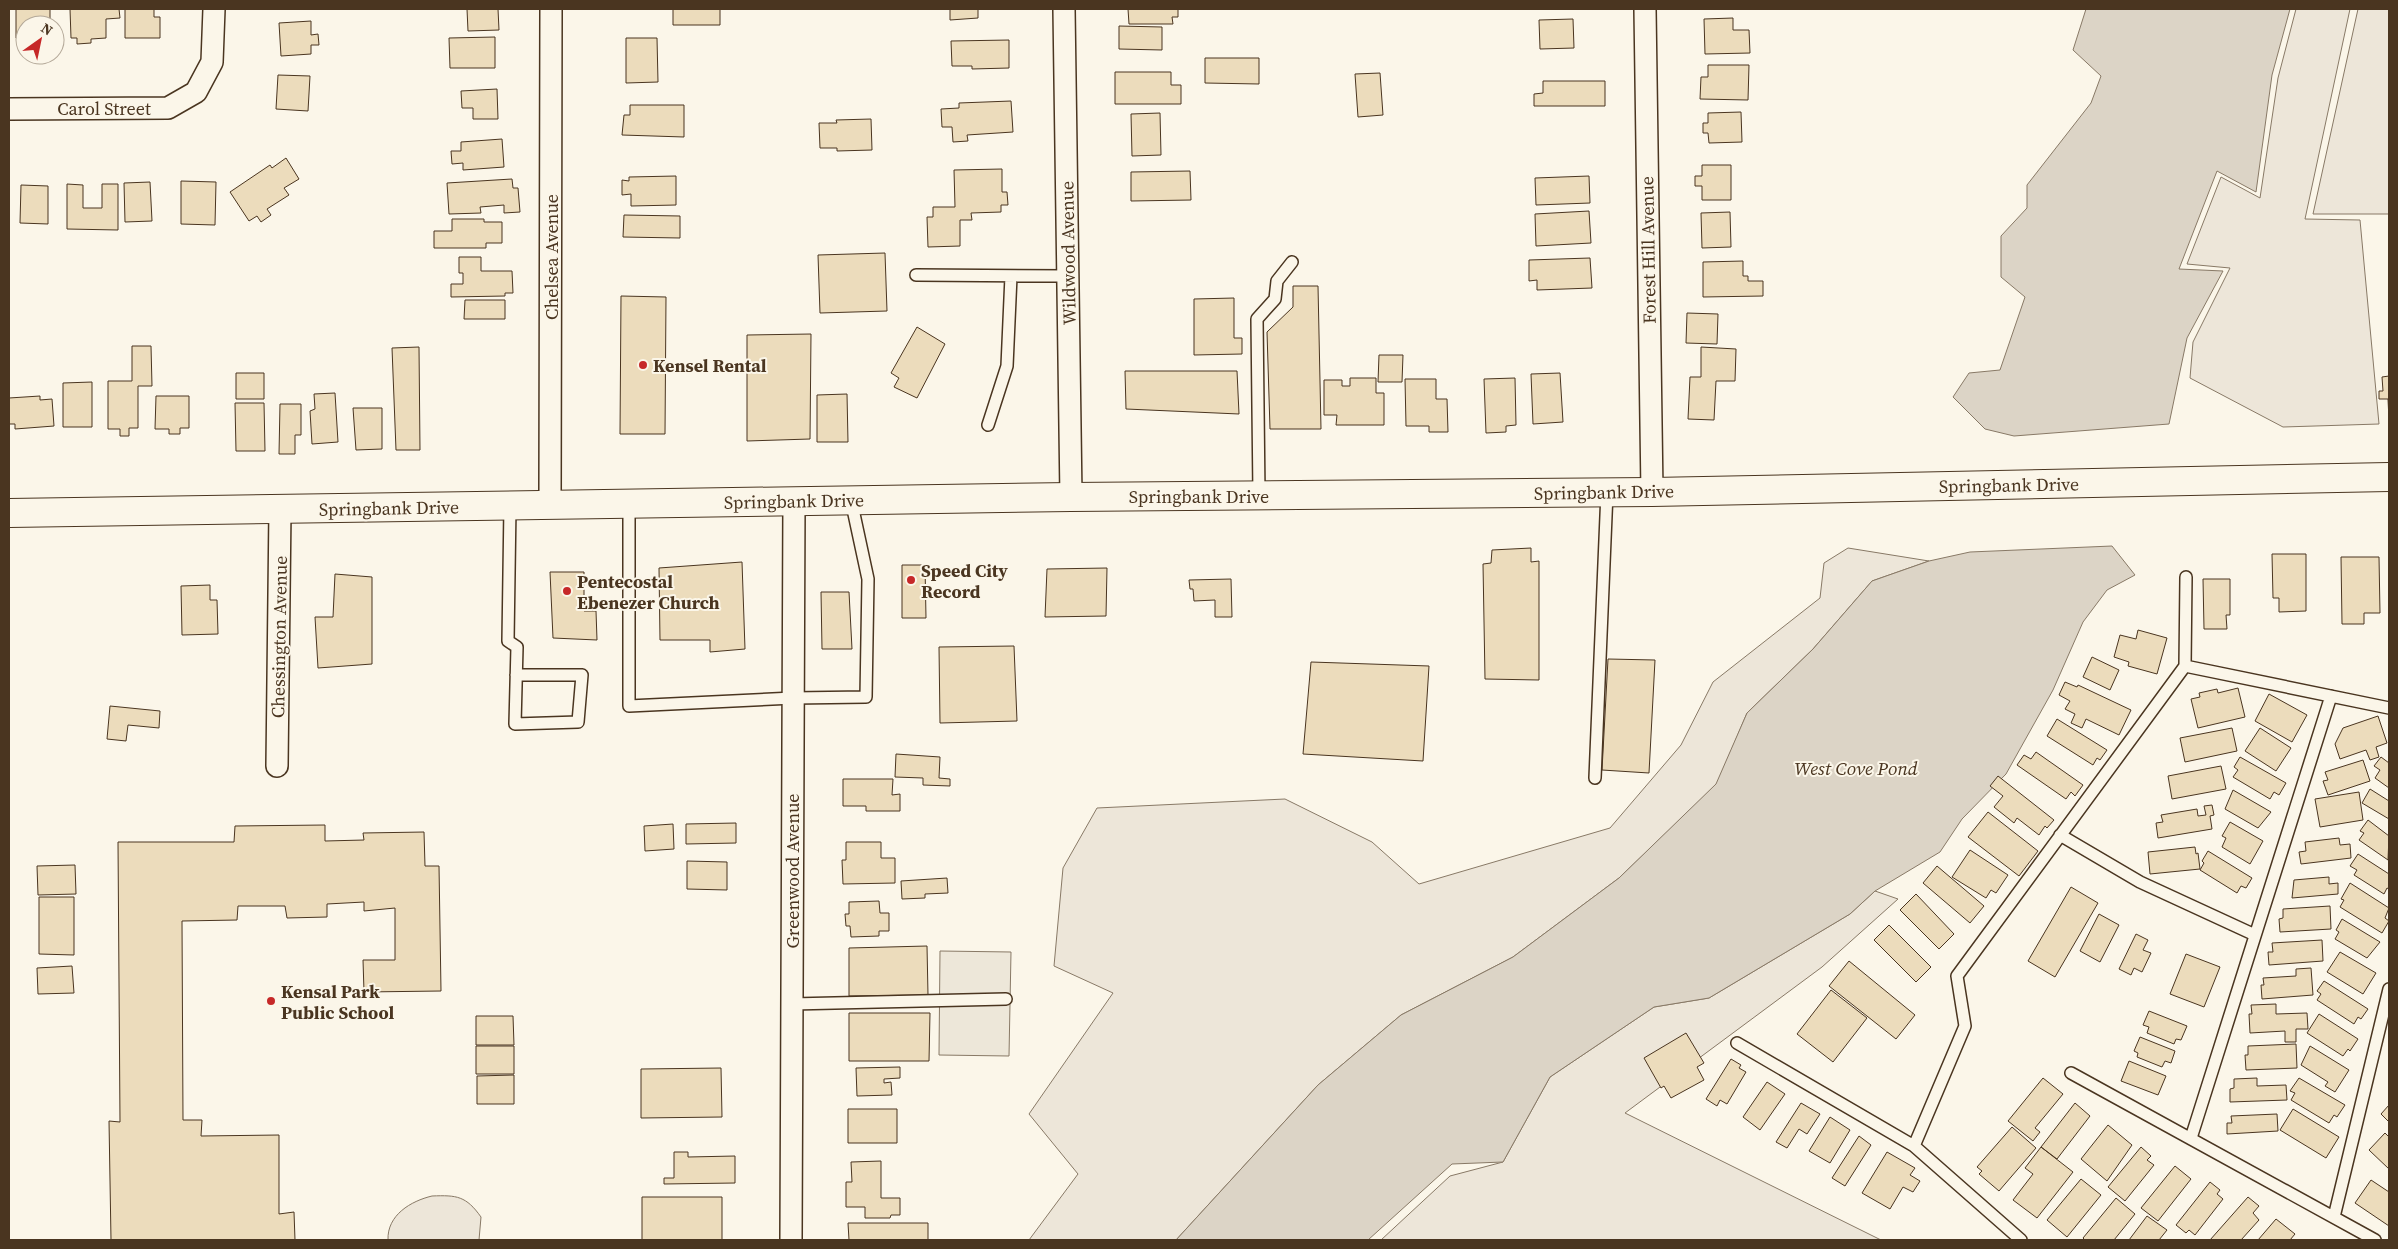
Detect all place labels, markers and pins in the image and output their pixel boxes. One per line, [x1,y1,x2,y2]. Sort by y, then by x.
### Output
place label: Kensel Rental [653,353,767,378]
marker: Kensel Rental [637,359,649,371]
place label: Speed City Record [921,558,1008,604]
place label: Pentecostal Ebenezer Church [577,569,720,615]
marker: Speed City Record [905,574,917,586]
marker: Pentecostal Ebenezer Church [561,585,573,597]
place label: Kensal Park Public School [281,979,395,1025]
marker: Kensal Park Public School [265,995,277,1007]

